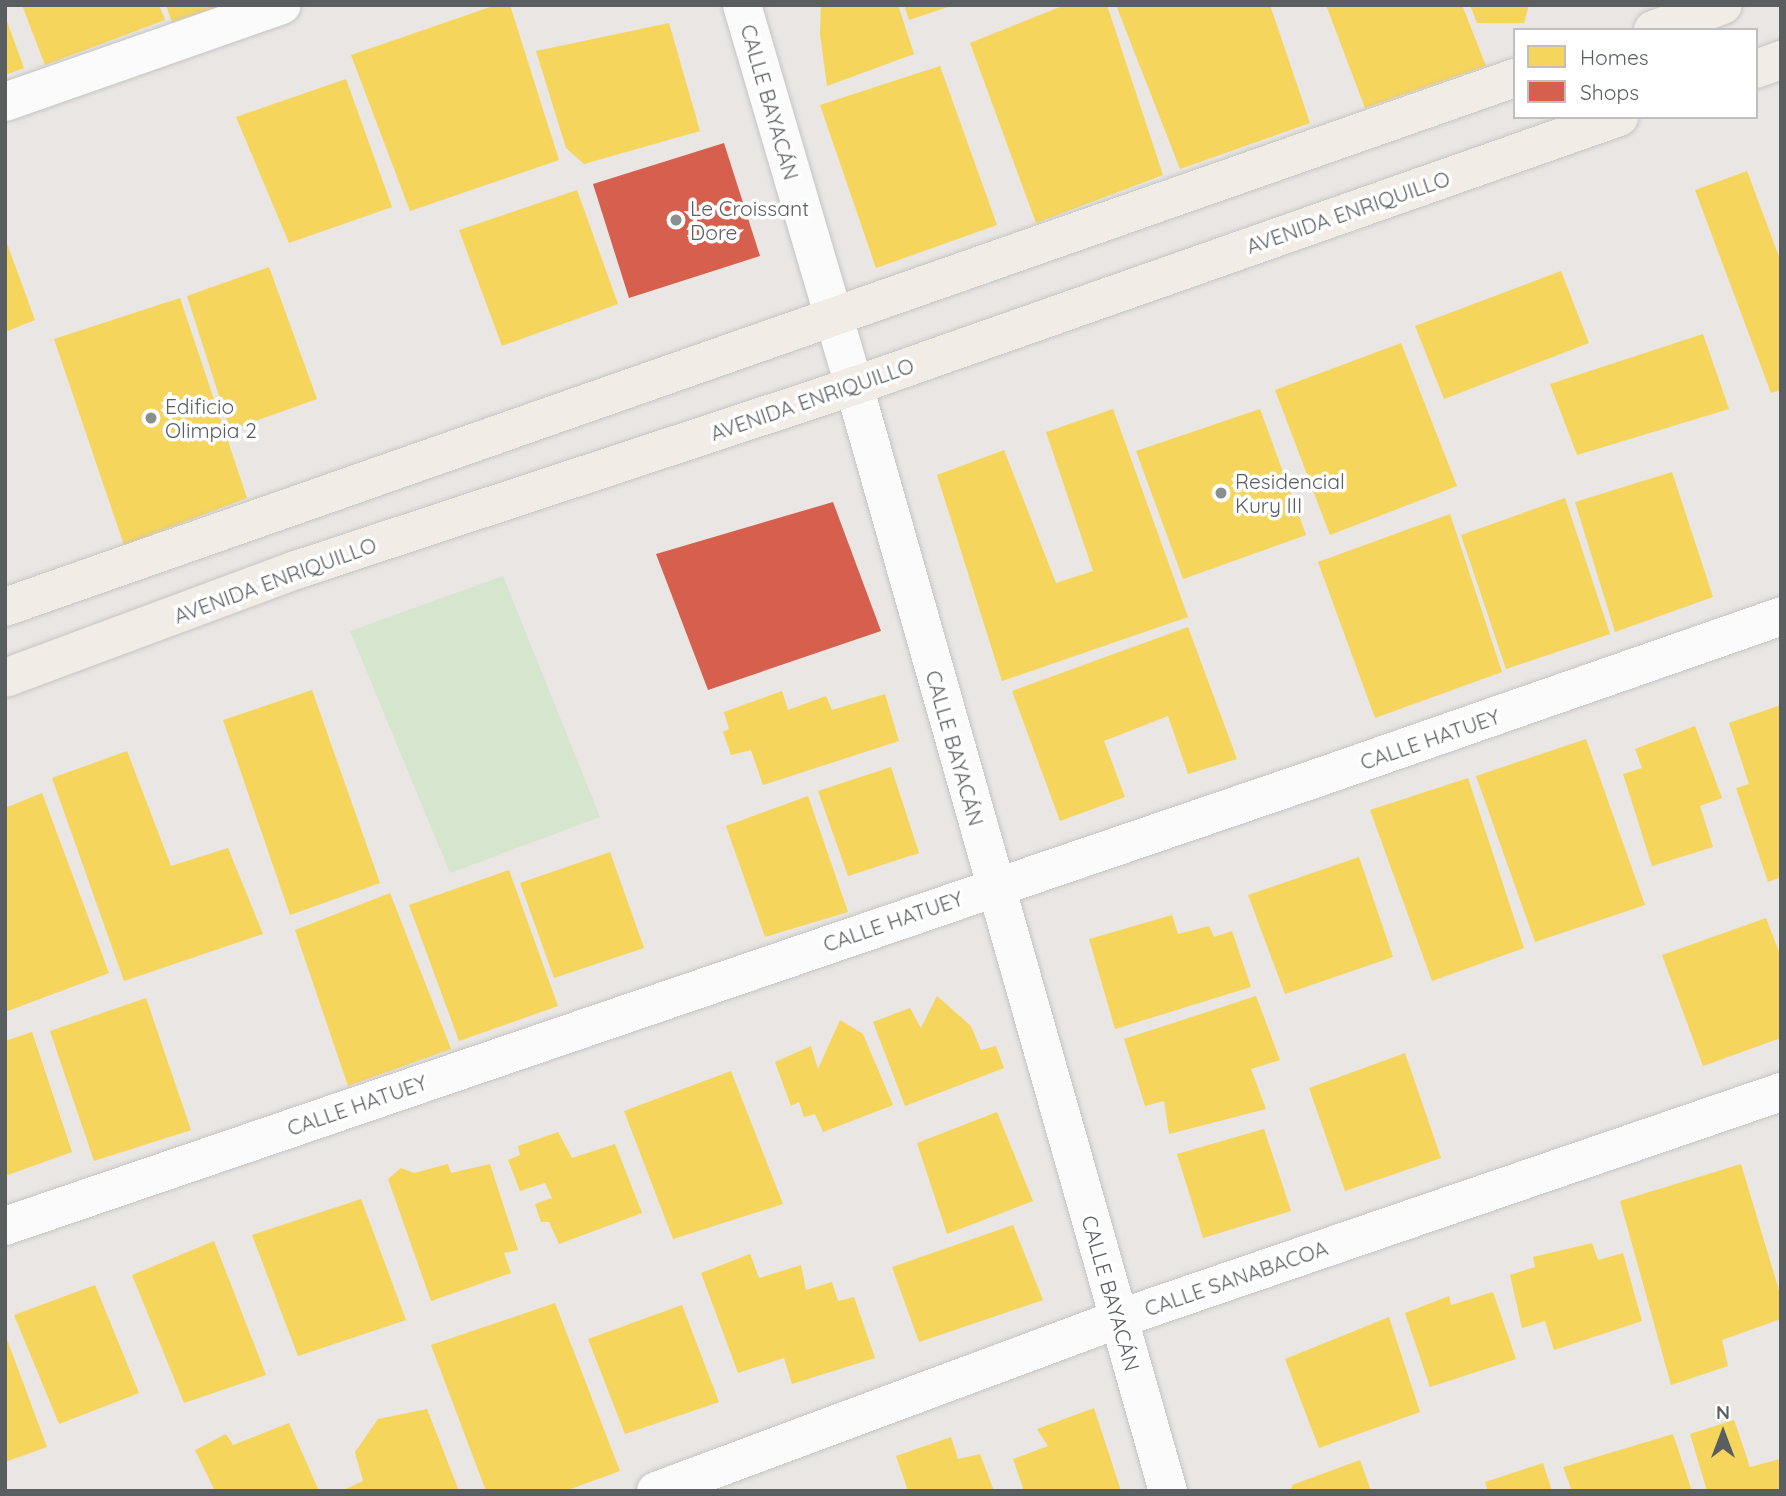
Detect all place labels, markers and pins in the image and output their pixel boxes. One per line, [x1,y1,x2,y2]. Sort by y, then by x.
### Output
place label: Le Croissant Dore [690,195,809,245]
marker: Le Croissant Dore [668,212,684,228]
place label: Edificio Olimpia 2 [165,393,257,443]
marker: Edificio Olimpia 2 [143,410,159,426]
place label: Residencial Kury III [1235,468,1345,518]
marker: Residencial Kury III [1213,485,1229,501]

